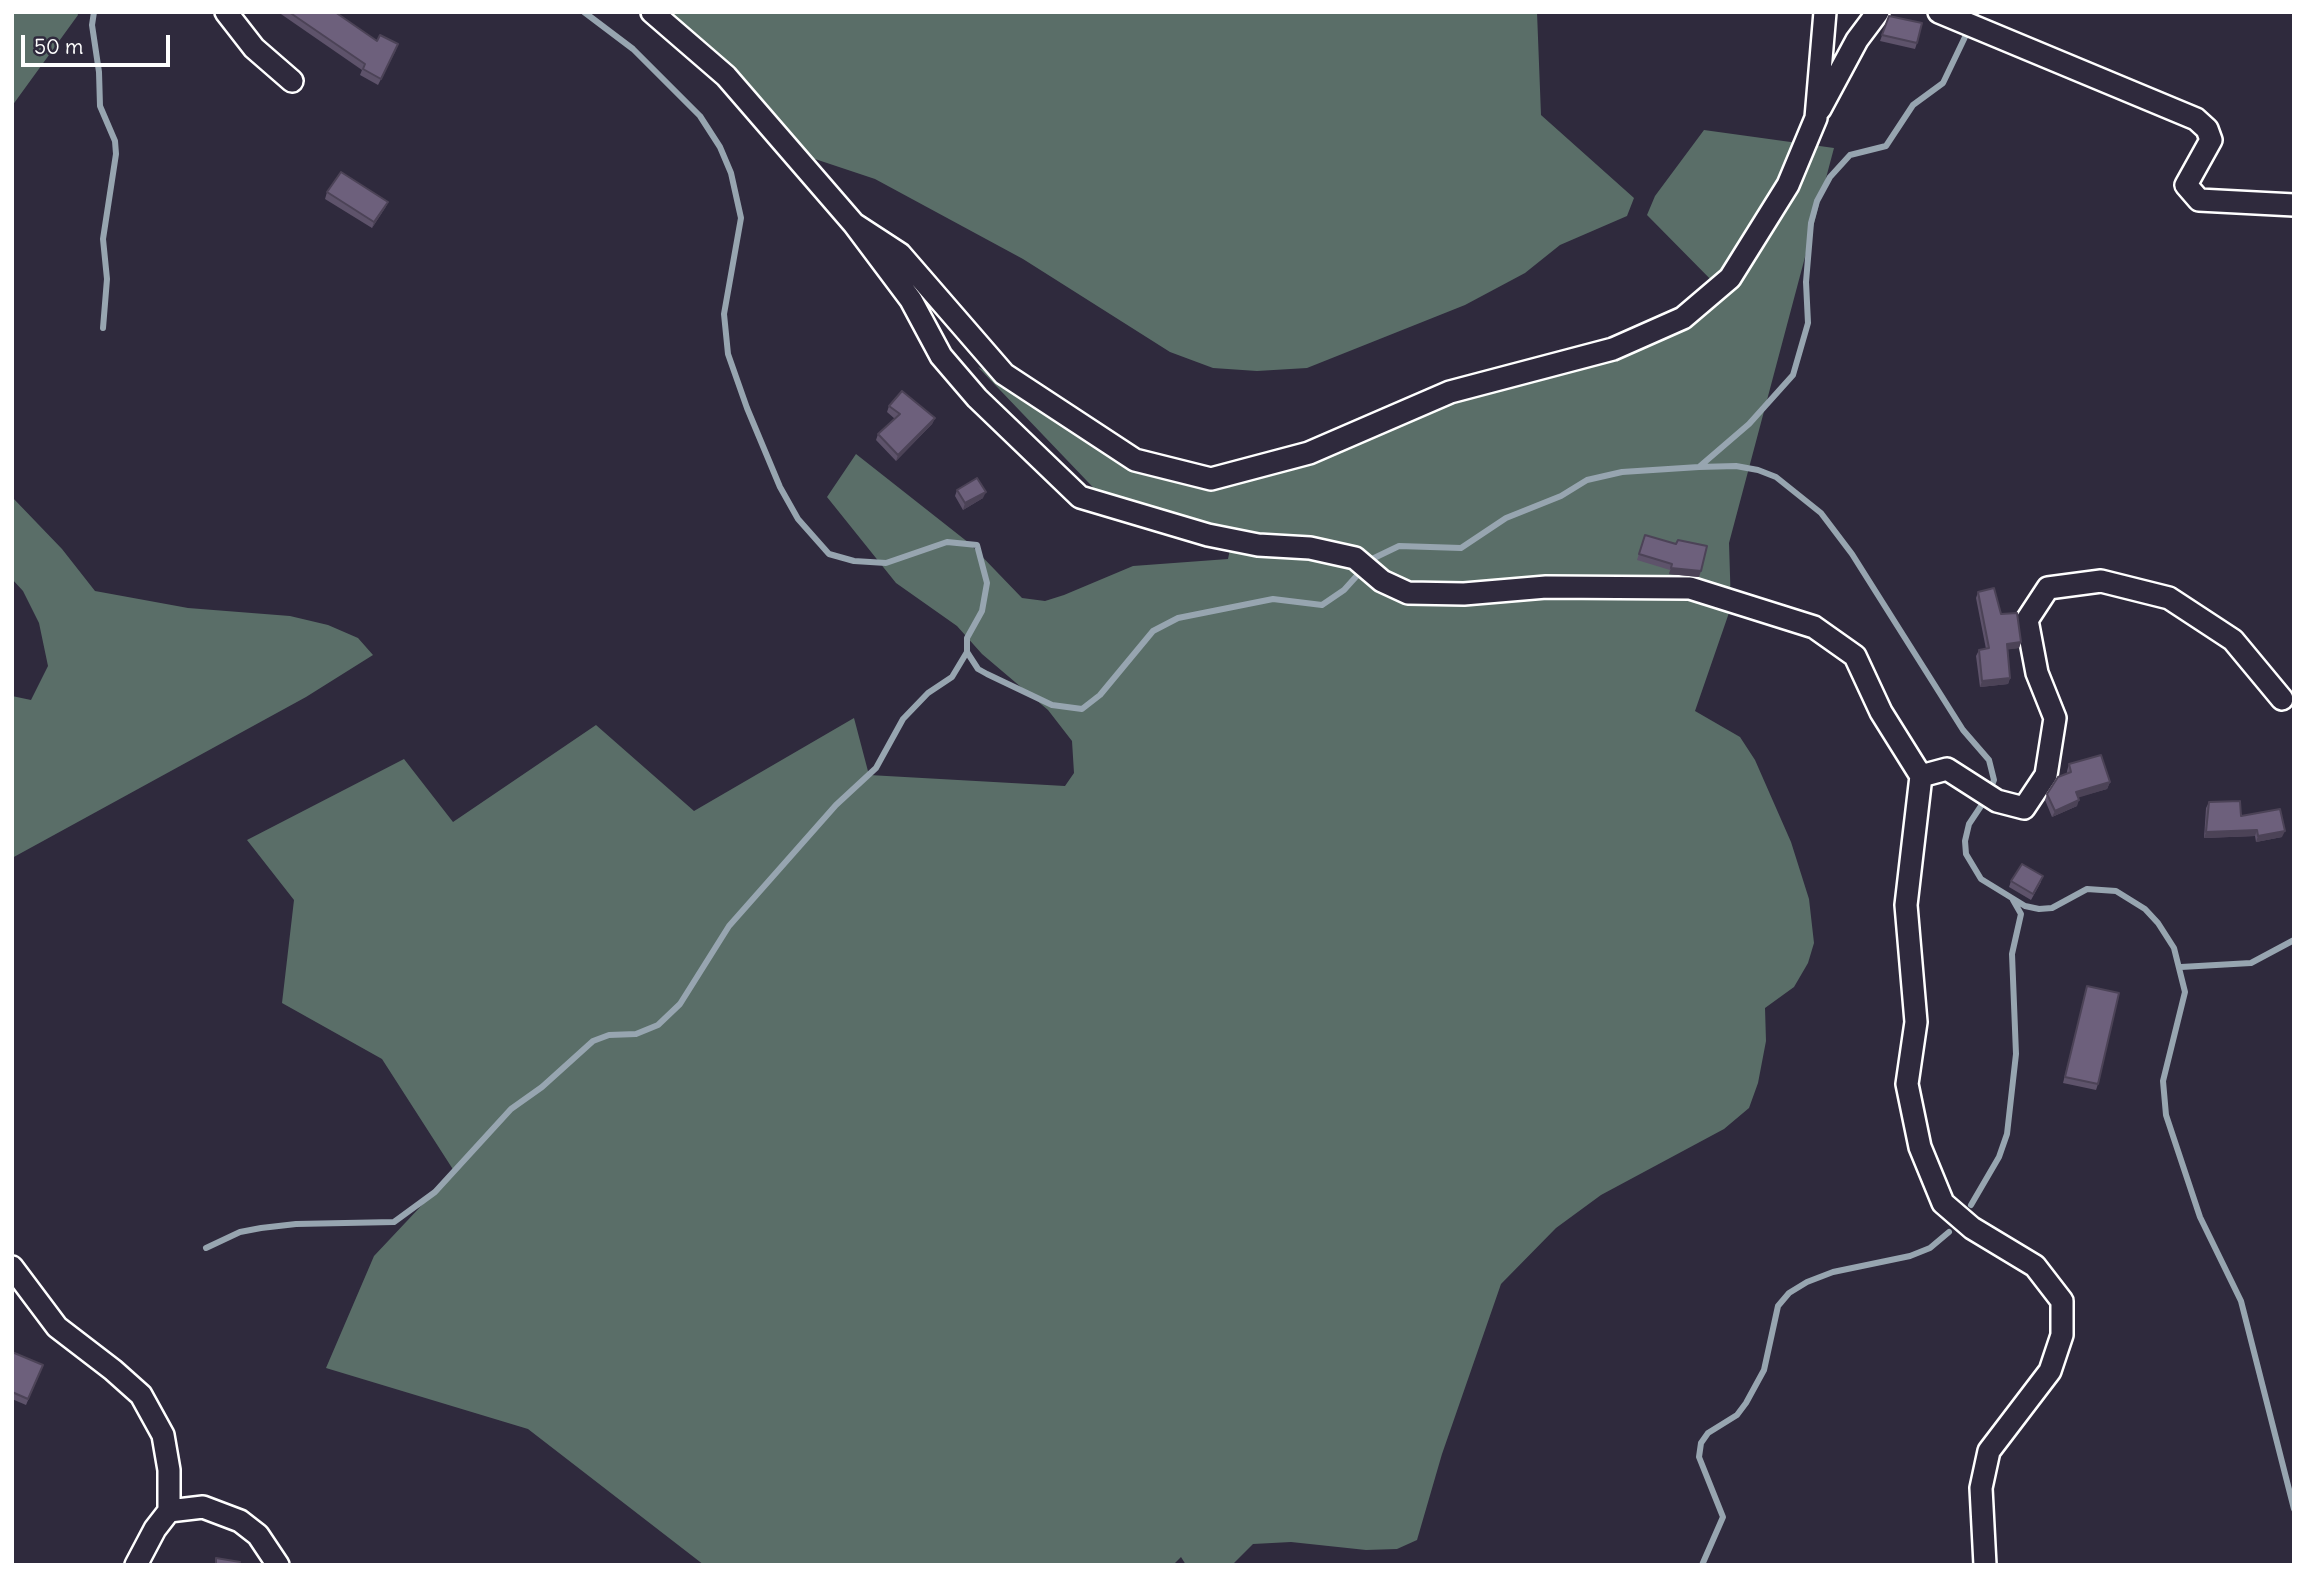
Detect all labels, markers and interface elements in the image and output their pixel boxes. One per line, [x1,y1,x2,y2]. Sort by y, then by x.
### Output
scale bar [24,21,173,65]
text: 50 m [34,33,83,60]

